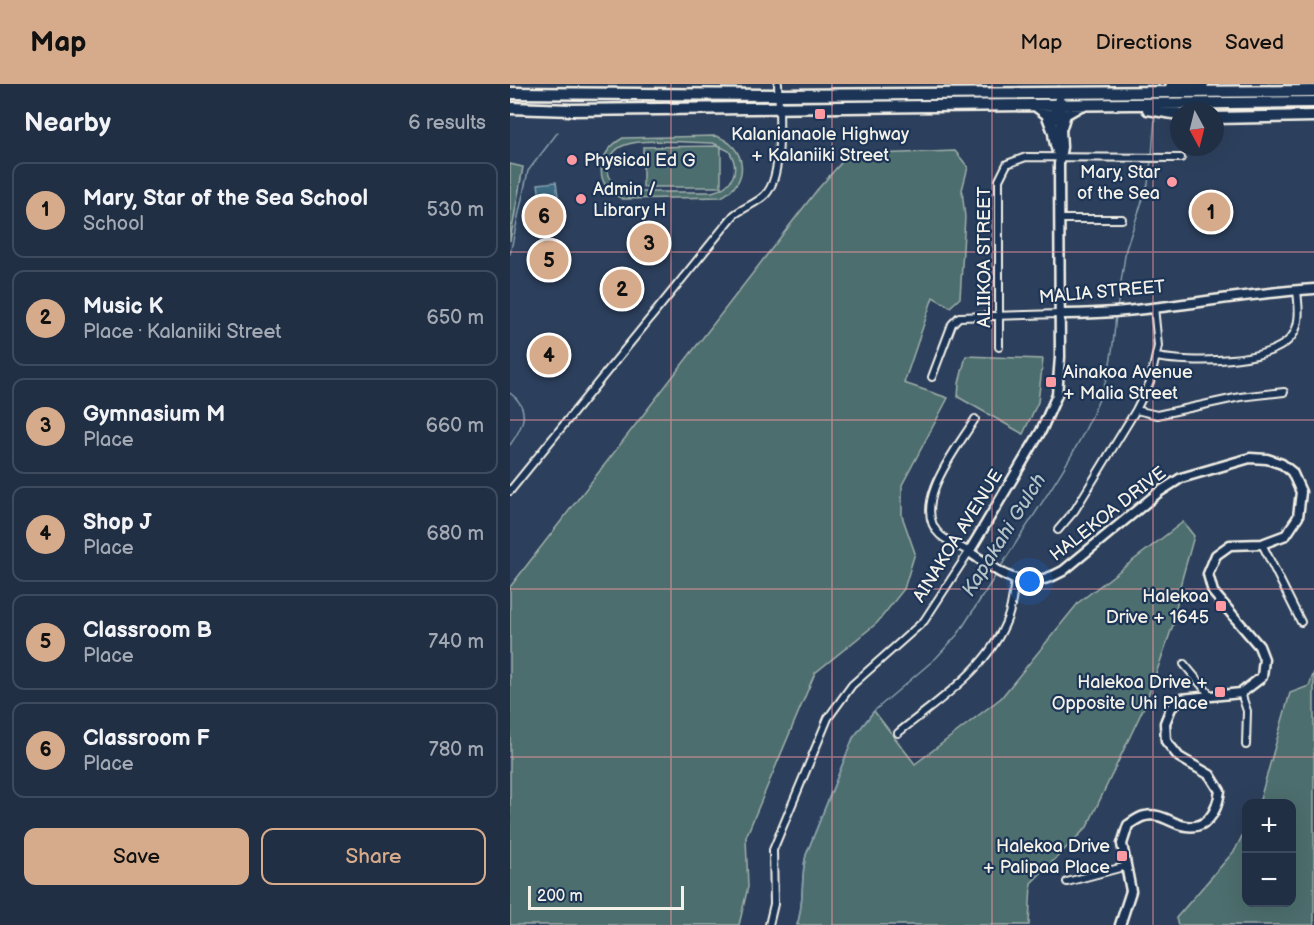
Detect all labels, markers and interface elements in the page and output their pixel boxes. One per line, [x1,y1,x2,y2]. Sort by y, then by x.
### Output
text: Map [30,26,86,59]
text: Map [1020,30,1063,55]
text: Directions [1096,30,1192,55]
text: Saved [1225,30,1284,55]
north arrow [1170,102,1224,156]
marker: Kalanianaole Highway + Kalaniiki Street [813,107,827,121]
text: Nearby [24,108,111,139]
text: 6 results [408,111,486,135]
place label: Kalanianaole Highway + Kalaniiki Street [731,124,910,166]
place label: Physical Ed G [584,150,696,171]
marker: Physical Ed G [565,153,579,167]
place label: Mary, Star of the Sea [1077,162,1160,204]
marker: Mary, Star of the Sea [1165,175,1179,189]
place label: Admin / Library H [593,179,666,221]
text: Mary, Star of the Sea School [83,185,368,212]
street label: ALIIKOA STREET [974,186,995,328]
pin: 1 [1192,190,1230,234]
marker: Admin / Library H [574,192,588,206]
pin: 6 [525,194,564,238]
text: 1 [41,198,50,222]
text: 530 m [427,198,484,222]
text: School [83,212,144,236]
pin: 3 [630,220,668,266]
pin: 5 [530,238,568,282]
pin: 2 [602,266,642,312]
street label: MALIA STREET [1038,276,1166,308]
text: Music K [83,293,163,320]
text: 2 [40,306,51,330]
text: 650 m [427,306,484,330]
text: Place · Kalaniiki Street [83,320,281,344]
pin: 4 [530,332,568,378]
place label: Ainakoa Avenue + Malia Street [1063,362,1193,404]
marker: Ainakoa Avenue + Malia Street [1044,375,1058,389]
text: Gymnasium M [83,401,225,428]
text: 3 [40,414,51,438]
text: 660 m [426,414,484,438]
text: Place [83,428,134,452]
street label: HALEKOA DRIVE [1046,462,1170,566]
street label: AINAKOA AVENUE [909,466,1007,606]
water label: Kapakahi Gulch [957,469,1051,601]
text: Shop J [83,509,151,536]
text: 4 [40,522,51,546]
text: 680 m [426,522,484,546]
text: Place [83,536,134,560]
your location [1015,567,1044,596]
place label: Halekoa Drive + 1645 [1106,586,1209,628]
marker: Halekoa Drive + 1645 [1214,599,1228,613]
text: Classroom B [83,617,212,644]
text: 5 [40,630,51,654]
text: 740 m [428,630,484,654]
text: Place [83,644,134,668]
place label: Halekoa Drive + Opposite Uhi Place [1052,672,1208,714]
marker: Halekoa Drive + Opposite Uhi Place [1213,685,1227,699]
text: Classroom F [83,725,210,752]
text: 6 [39,738,52,762]
text: 780 m [429,738,484,762]
text: Place [83,752,134,776]
map controls [1242,799,1296,907]
button: + [1242,799,1296,853]
button: Save [24,828,249,885]
button: Share [261,828,486,885]
place label: Halekoa Drive + Palipaa Place [983,836,1110,878]
marker: Halekoa Drive + Palipaa Place [1115,849,1129,863]
button: − [1242,853,1296,907]
scale bar [528,883,684,910]
text: 200 m [537,887,583,906]

